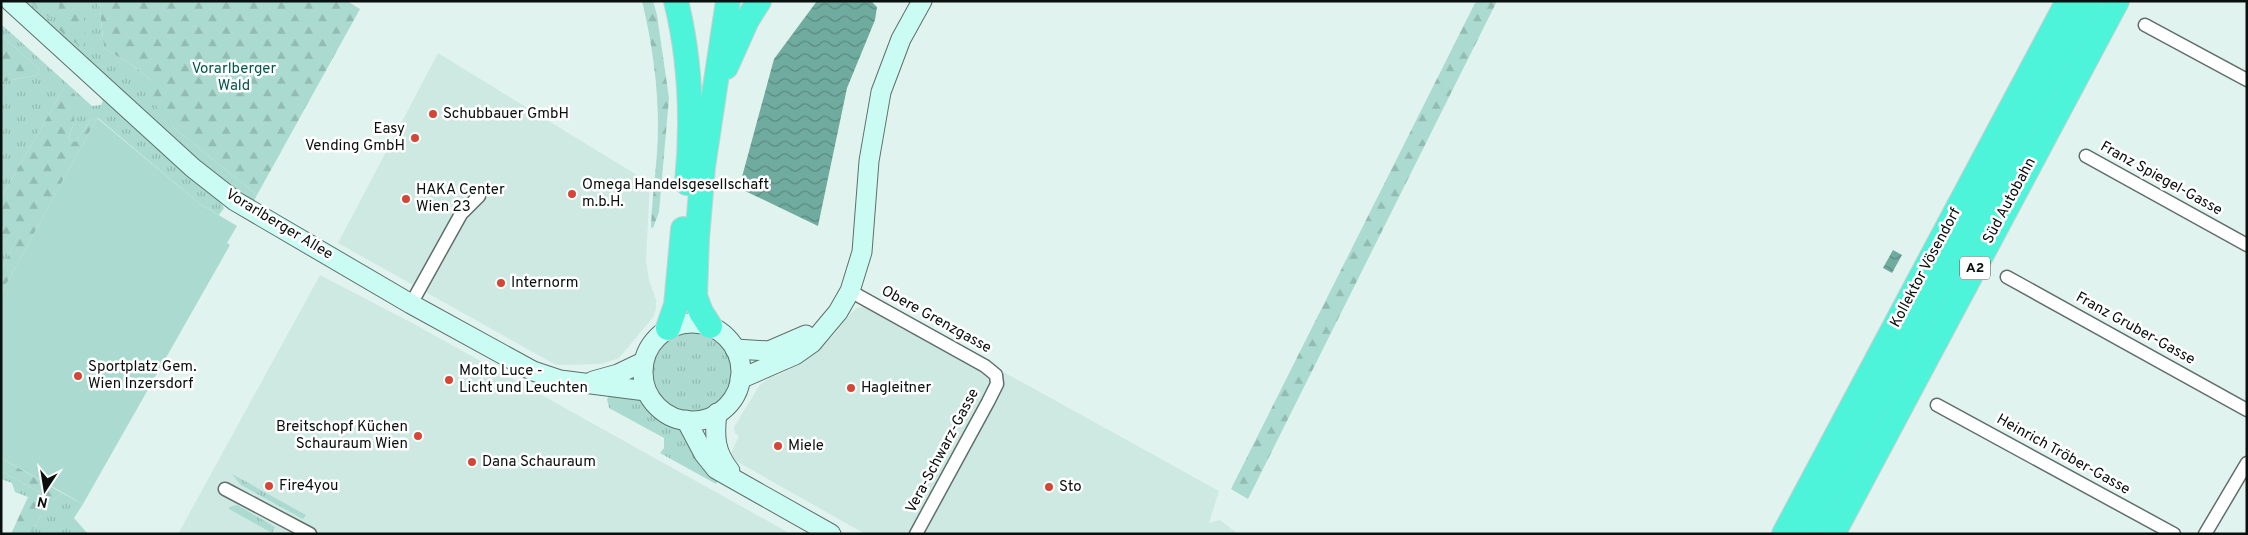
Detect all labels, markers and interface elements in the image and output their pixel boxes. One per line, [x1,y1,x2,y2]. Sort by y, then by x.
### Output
park label: Vorarlberger Wald [192,60,277,96]
place label: Schubbauer GmbH [443,105,569,124]
marker: Schubbauer GmbH [427,108,439,120]
place label: Easy Vending GmbH [305,120,405,156]
marker: Easy Vending GmbH [409,132,421,144]
street label: Franz Spiegel-Gasse [2097,138,2225,220]
street label: Süd Autobahn [1979,155,2041,247]
place label: Omega Handelsgesellschaft m.b.H. [582,176,769,212]
place label: HAKA Center Wien 23 [416,181,505,217]
street label: Vorarlberger Allee [222,185,336,265]
marker: Omega Handelsgesellschaft m.b.H. [566,188,578,200]
marker: HAKA Center Wien 23 [400,193,412,205]
street label: Kollektor Vösendorf [1886,205,1966,331]
road number: A2 [1960,256,1990,280]
place label: Internorm [511,274,578,293]
marker: Internorm [495,277,507,289]
street label: Obere Grenzgasse [878,282,994,358]
street label: Franz Gruber-Gasse [2072,288,2198,370]
place label: Sportplatz Gem. Wien Inzersdorf [88,358,197,394]
place label: Molto Luce - Licht und Leuchten [459,362,588,398]
marker: Sportplatz Gem. Wien Inzersdorf [72,370,84,382]
marker: Molto Luce - Licht und Leuchten [443,374,455,386]
place label: Hagleitner [861,379,931,398]
marker: Hagleitner [845,382,857,394]
street label: Vera-Schwarz-Gasse [902,385,984,517]
street label: Heinrich Tröber-Gasse [1993,410,2133,500]
place label: Breitschopf Küchen Schauraum Wien [276,418,408,454]
marker: Breitschopf Küchen Schauraum Wien [412,430,424,442]
place label: Miele [788,437,824,456]
marker: Miele [772,440,784,452]
place label: Dana Schauraum [482,453,596,472]
marker: Dana Schauraum [466,456,478,468]
north arrow [20,465,70,515]
place label: Fire4you [279,477,338,496]
place label: Sto [1059,478,1082,497]
marker: Fire4you [263,480,275,492]
marker: Sto [1043,481,1055,493]
text: N [36,492,49,511]

